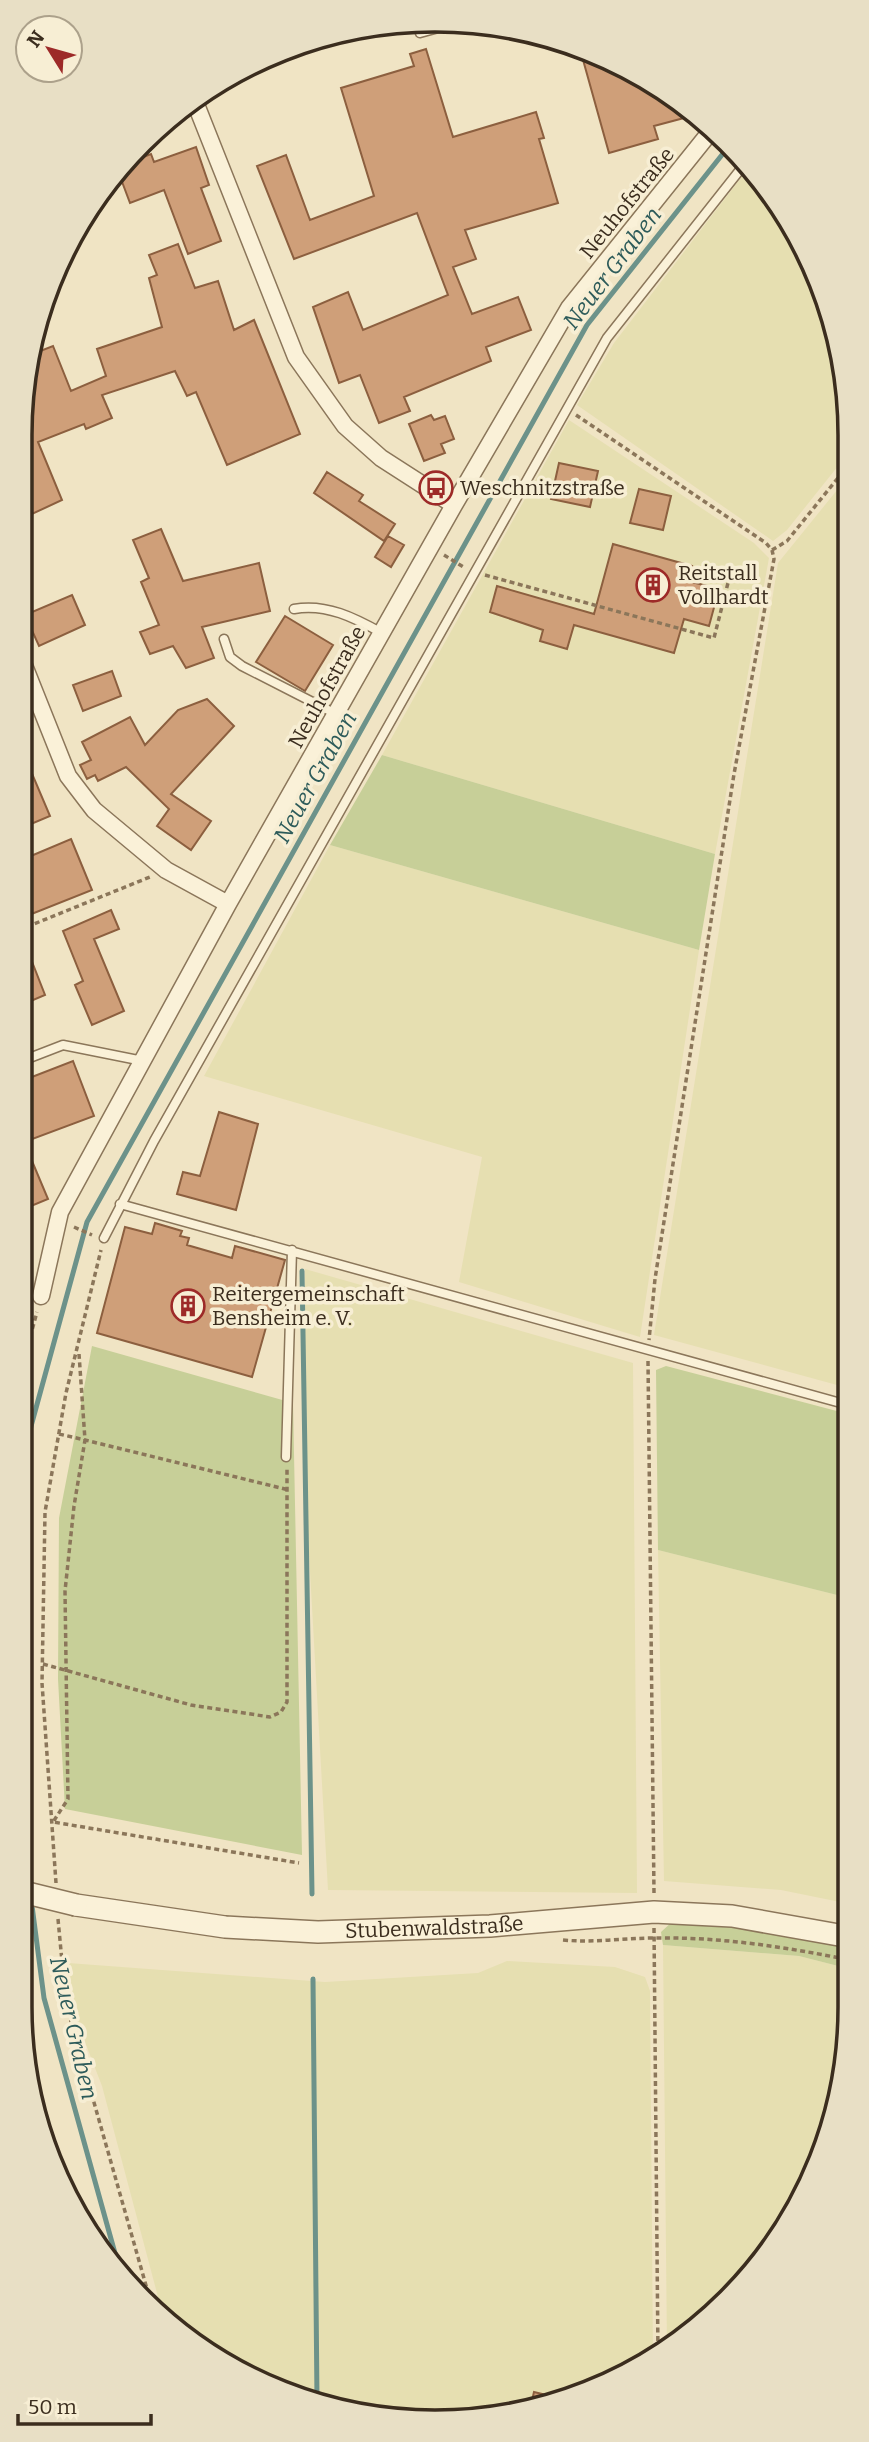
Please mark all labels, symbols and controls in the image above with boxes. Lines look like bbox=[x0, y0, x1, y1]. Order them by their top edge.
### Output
north arrow bbox=[14, 14, 84, 84]
text: N bbox=[22, 26, 50, 52]
street label: Neuhofstraße bbox=[574, 142, 680, 264]
water label: Neuer Graben bbox=[557, 201, 667, 335]
bus stop icon: Weschnitzstraße bbox=[417, 469, 455, 507]
place label: Weschnitzstraße bbox=[460, 475, 625, 501]
place label: Reitstall Vollhardt bbox=[678, 560, 769, 610]
building icon: Reitstall Vollhardt bbox=[634, 566, 672, 604]
street label: Neuhofstraße bbox=[283, 621, 371, 753]
water label: Neuer Graben bbox=[267, 706, 363, 848]
place label: Reitergemeinschaft Bensheim e. V. bbox=[212, 1281, 405, 1331]
building icon: Reitergemeinschaft Bensheim e. V. bbox=[169, 1287, 207, 1325]
street label: Stubenwaldstraße bbox=[344, 1910, 524, 1944]
water label: Neuer Graben bbox=[44, 1954, 104, 2102]
scale bar bbox=[18, 2382, 150, 2426]
text: 50 m bbox=[28, 2394, 77, 2420]

